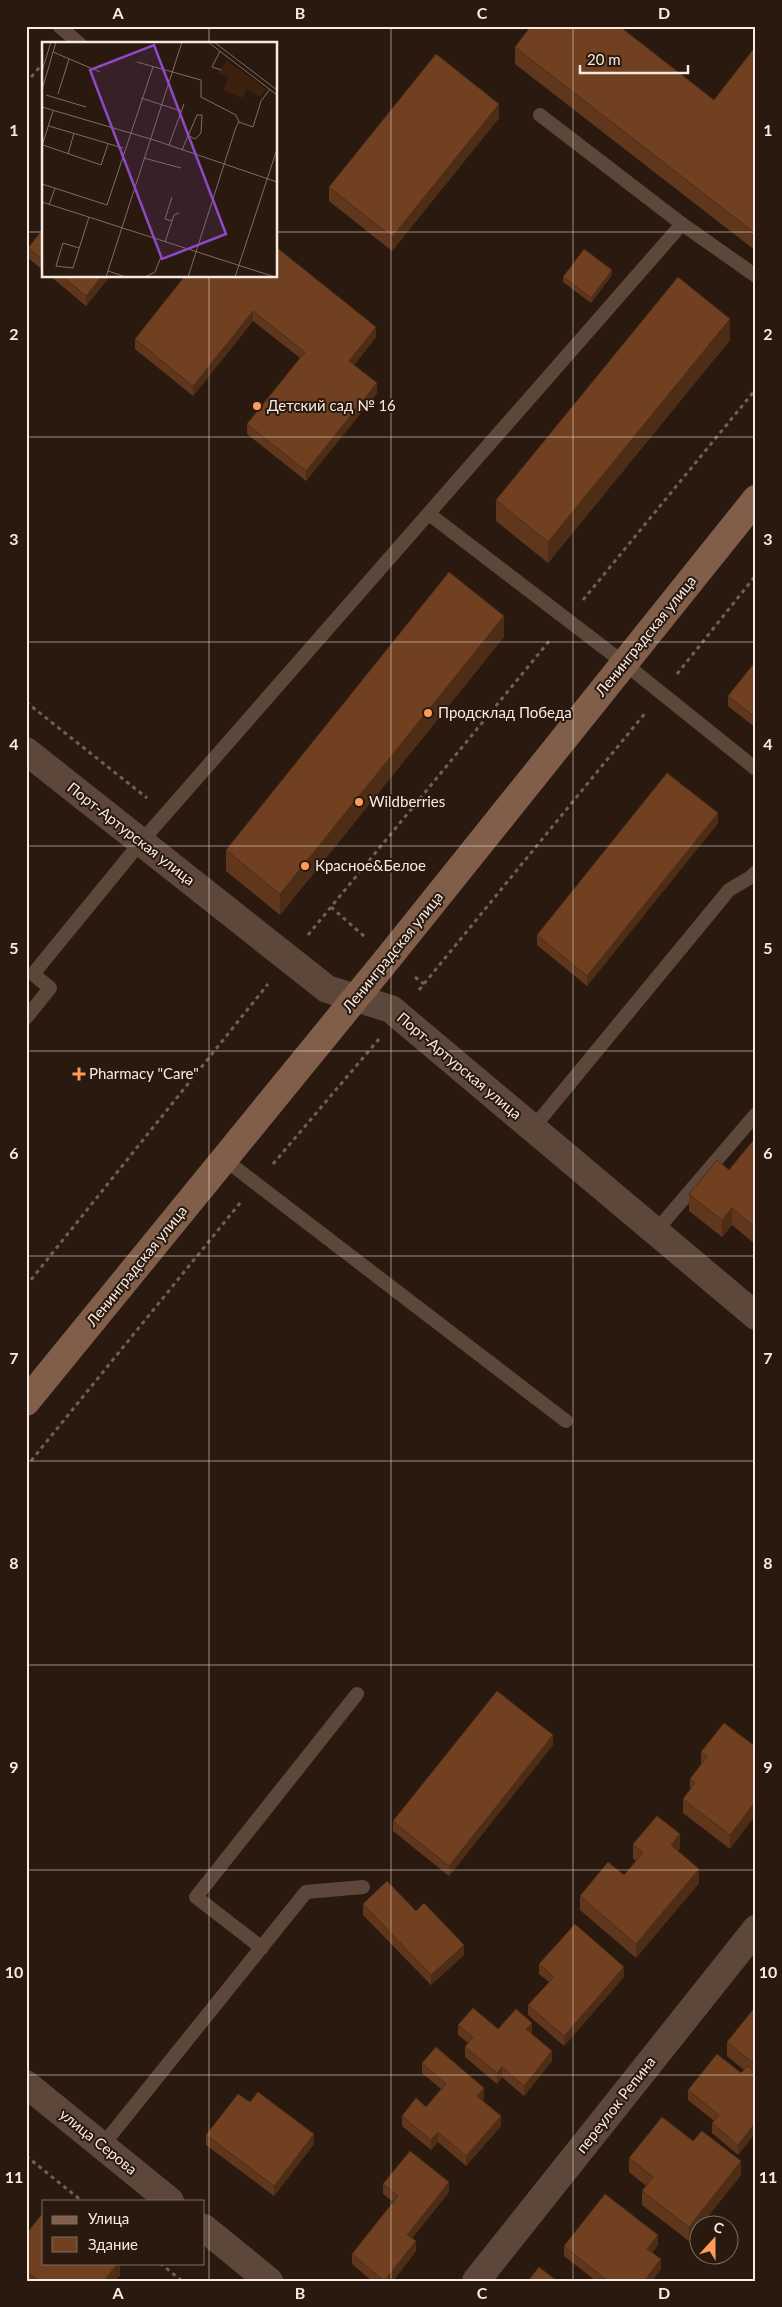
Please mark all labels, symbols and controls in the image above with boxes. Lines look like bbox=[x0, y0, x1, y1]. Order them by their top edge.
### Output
text: A bbox=[111, 3, 124, 22]
text: B bbox=[295, 3, 305, 22]
text: C bbox=[477, 3, 488, 22]
text: D bbox=[658, 3, 670, 22]
inset map bbox=[42, 42, 278, 278]
scale bar bbox=[580, 42, 687, 74]
text: 20 m bbox=[587, 50, 621, 68]
text: 1 bbox=[9, 120, 19, 139]
text: 1 bbox=[763, 120, 773, 139]
text: 2 bbox=[9, 324, 19, 343]
text: 2 bbox=[763, 324, 773, 343]
place label: Детский сад № 16 bbox=[267, 396, 396, 414]
marker: Детский сад № 16 bbox=[251, 400, 263, 412]
text: 3 bbox=[9, 529, 19, 548]
text: 3 bbox=[763, 529, 773, 548]
street label: Ленинградская улица bbox=[590, 571, 699, 700]
place label: Продсклад Победа bbox=[438, 703, 572, 721]
marker: Продсклад Победа bbox=[422, 707, 434, 719]
text: 4 bbox=[9, 734, 19, 753]
text: 4 bbox=[763, 734, 773, 753]
street label: Порт-Артурская улица bbox=[64, 778, 199, 889]
place label: Wildberries bbox=[369, 792, 445, 810]
marker: Wildberries bbox=[353, 796, 365, 808]
place label: Красное&Белое bbox=[315, 856, 426, 874]
marker: Красное&Белое bbox=[299, 860, 311, 872]
street label: Ленинградская улица bbox=[337, 887, 446, 1016]
text: 5 bbox=[9, 938, 19, 957]
text: 5 bbox=[763, 938, 773, 957]
street label: Порт-Артурская улица bbox=[394, 1008, 526, 1123]
place label: Pharmacy "Care" bbox=[89, 1064, 199, 1082]
marker: Pharmacy "Care" bbox=[73, 1068, 85, 1080]
text: 6 bbox=[9, 1143, 19, 1162]
text: 6 bbox=[763, 1143, 773, 1162]
street label: Ленинградская улица bbox=[81, 1201, 190, 1330]
text: 7 bbox=[9, 1348, 19, 1367]
text: 7 bbox=[763, 1348, 773, 1367]
text: 8 bbox=[9, 1553, 19, 1572]
text: 8 bbox=[763, 1553, 773, 1572]
text: 9 bbox=[9, 1757, 19, 1776]
text: 9 bbox=[763, 1757, 773, 1776]
text: 10 bbox=[5, 1962, 23, 1981]
text: 10 bbox=[759, 1962, 777, 1981]
street label: переулок Репина bbox=[572, 2052, 659, 2156]
street label: улица Серова bbox=[56, 2105, 141, 2178]
text: 11 bbox=[5, 2167, 23, 2186]
text: 11 bbox=[759, 2167, 777, 2186]
legend bbox=[42, 2200, 205, 2264]
text: Улица bbox=[88, 2209, 129, 2227]
north arrow bbox=[690, 2214, 740, 2264]
text: С bbox=[711, 2218, 727, 2237]
text: Здание bbox=[88, 2235, 138, 2253]
text: A bbox=[111, 2283, 124, 2302]
text: B bbox=[295, 2283, 305, 2302]
text: C bbox=[477, 2283, 488, 2302]
text: D bbox=[658, 2283, 670, 2302]

